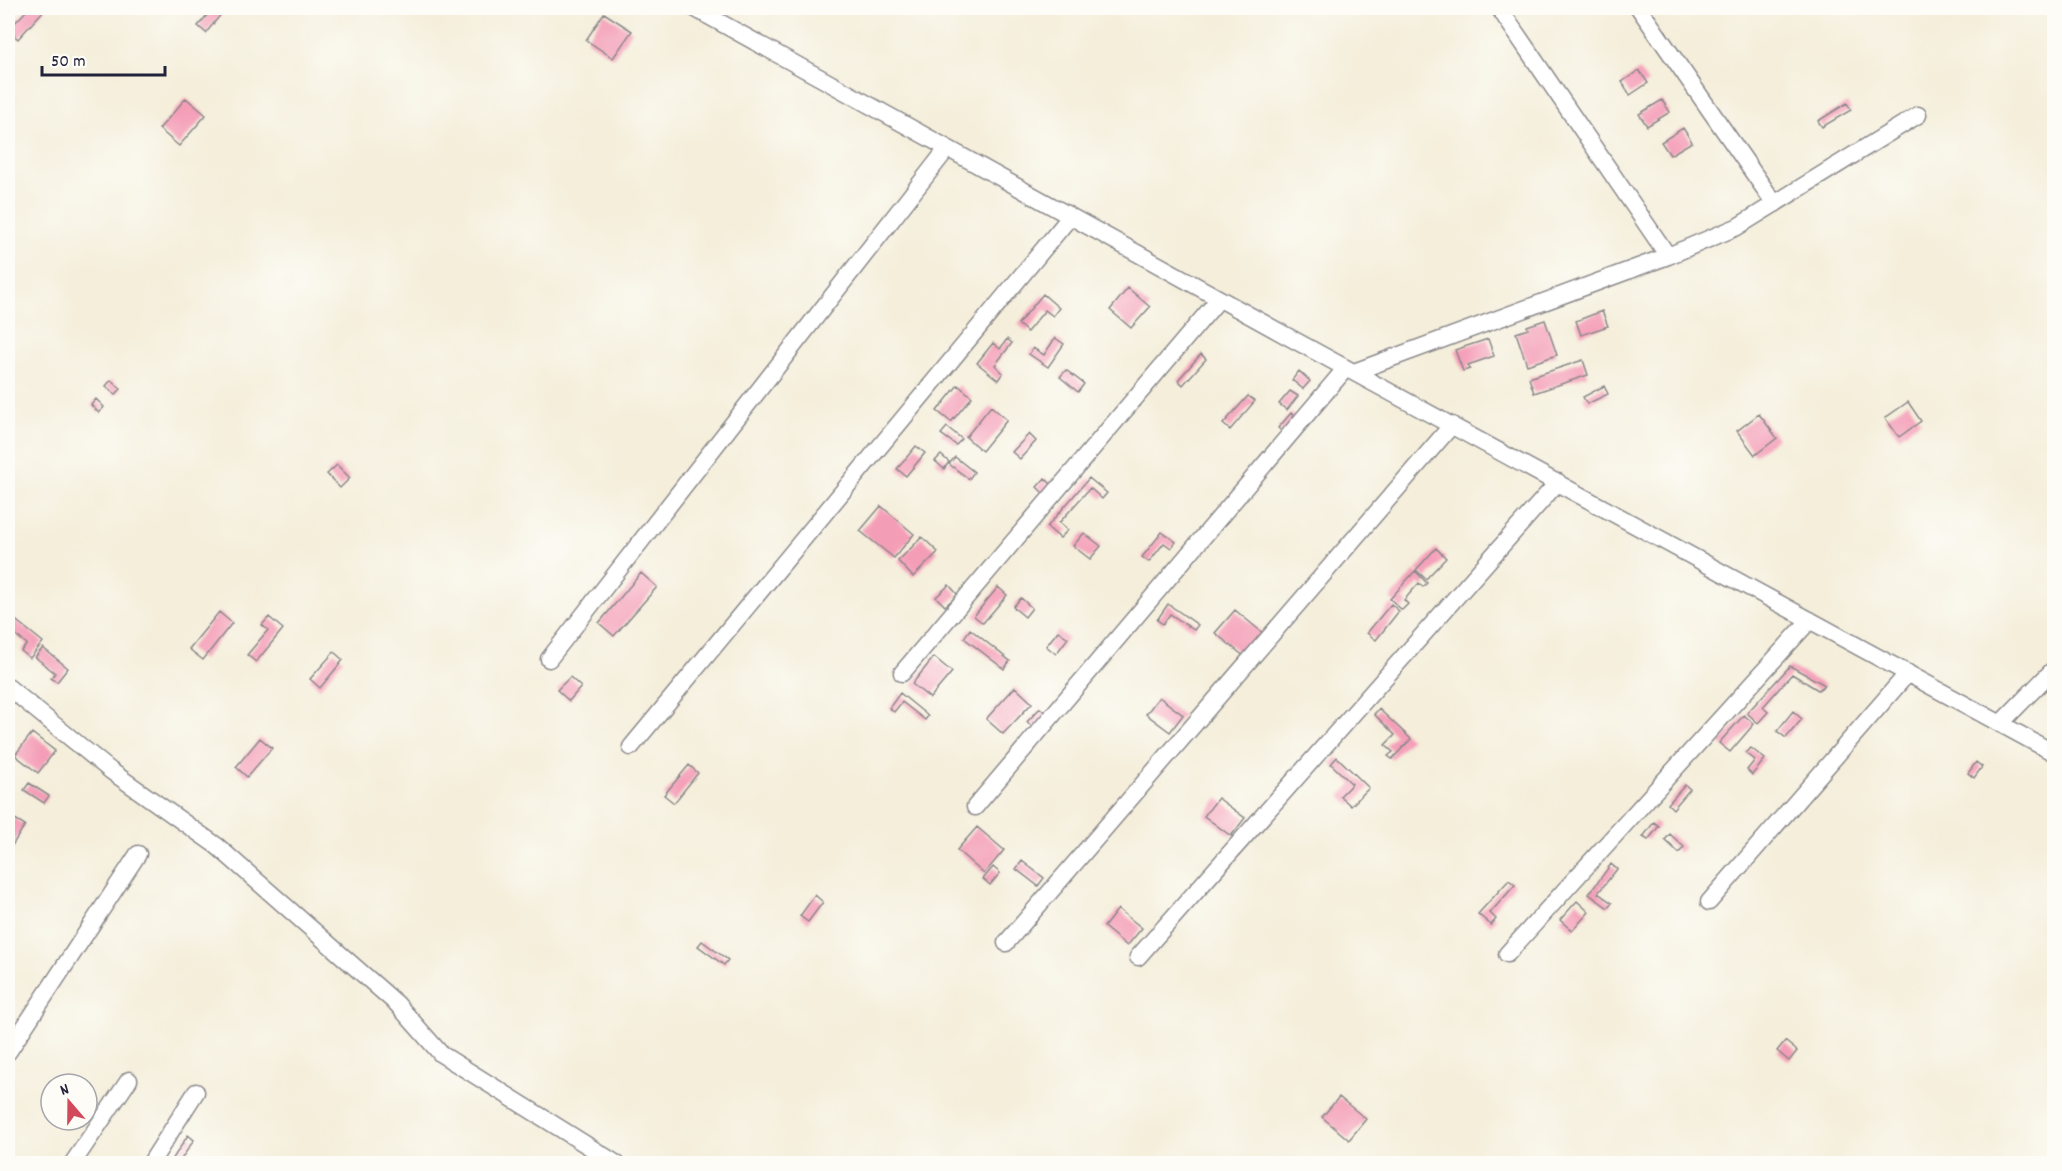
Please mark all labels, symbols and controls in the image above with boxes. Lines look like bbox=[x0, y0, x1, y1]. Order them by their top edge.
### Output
scale bar bbox=[42, 39, 165, 77]
text: 50 m bbox=[51, 50, 86, 75]
north arrow bbox=[39, 1072, 99, 1132]
text: N bbox=[57, 1078, 72, 1102]

